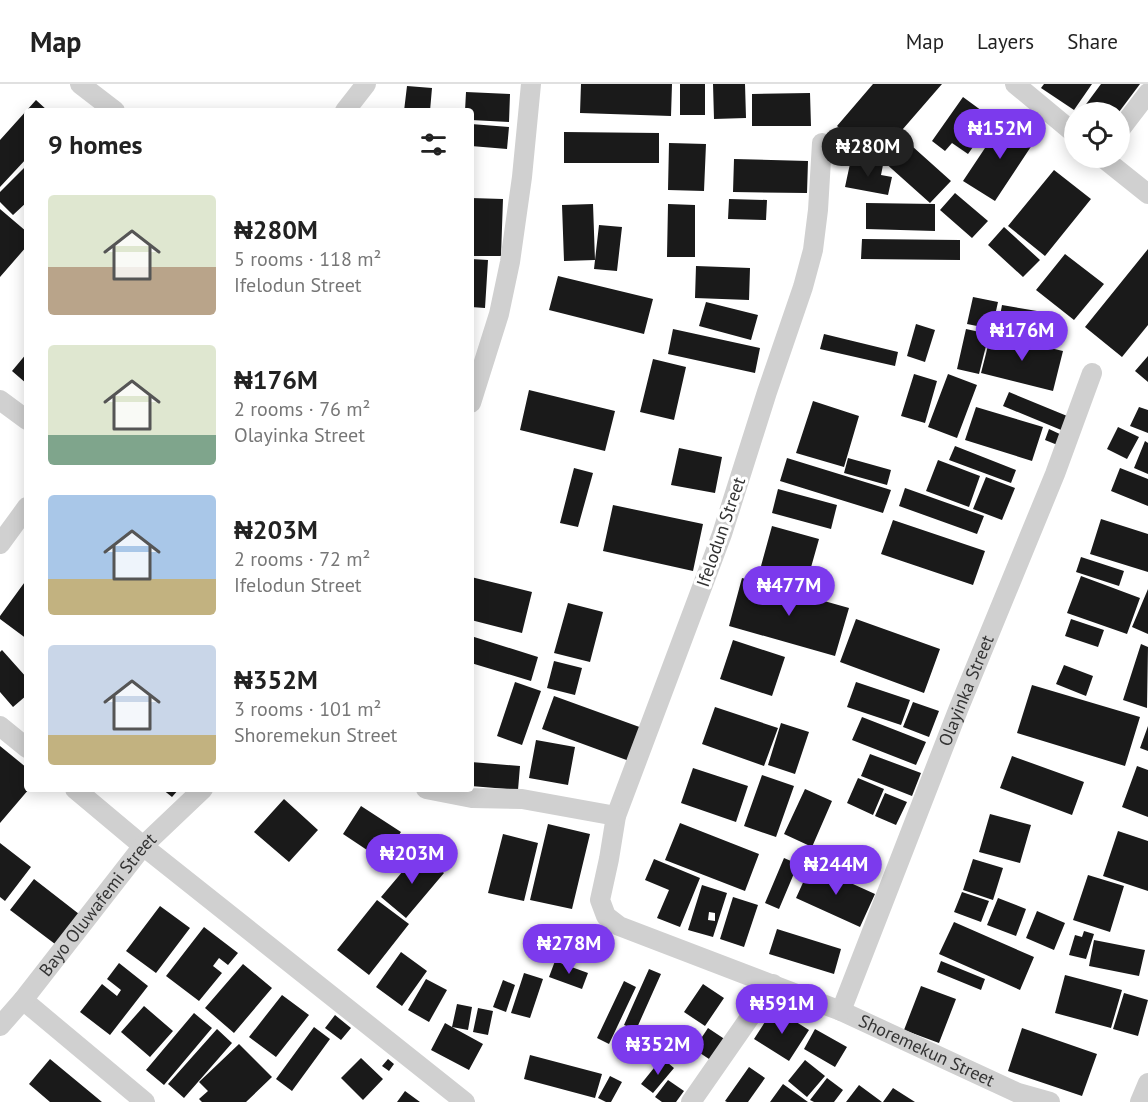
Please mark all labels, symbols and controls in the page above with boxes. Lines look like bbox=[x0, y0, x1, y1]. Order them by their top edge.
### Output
text: Map bbox=[30, 23, 81, 60]
text: Map bbox=[906, 28, 944, 55]
text: Layers bbox=[977, 28, 1034, 55]
text: Share bbox=[1067, 28, 1118, 55]
map controls bbox=[1064, 102, 1130, 168]
button: locate bbox=[1064, 102, 1130, 168]
pin: ₦152M bbox=[958, 109, 1042, 160]
text: ₦152M bbox=[968, 115, 1032, 141]
pin: ₦280M bbox=[826, 127, 910, 178]
text: 9 homes bbox=[48, 128, 143, 161]
icon: filters bbox=[417, 128, 450, 161]
text: ₦280M bbox=[836, 133, 900, 159]
text: ₦280M bbox=[234, 213, 318, 246]
icon: home bbox=[96, 219, 168, 291]
text: 5 rooms · 118 m² bbox=[234, 246, 381, 272]
text: Ifelodun Street bbox=[234, 272, 362, 298]
pin: ₦176M bbox=[980, 311, 1064, 362]
text: ₦176M bbox=[990, 317, 1054, 343]
text: ₦176M bbox=[234, 363, 318, 396]
icon: home bbox=[96, 369, 168, 441]
text: 2 rooms · 76 m² bbox=[234, 396, 370, 422]
text: Olayinka Street bbox=[234, 422, 365, 448]
street label: Ifelodun Street bbox=[691, 474, 750, 590]
text: ₦203M bbox=[234, 513, 318, 546]
icon: home bbox=[96, 519, 168, 591]
text: 2 rooms · 72 m² bbox=[234, 546, 370, 572]
pin: ₦477M bbox=[747, 566, 831, 617]
text: Ifelodun Street bbox=[234, 572, 362, 598]
text: ₦477M bbox=[757, 572, 821, 598]
street label: Olayinka Street bbox=[933, 631, 999, 749]
text: ₦352M bbox=[234, 663, 318, 696]
icon: home bbox=[96, 669, 168, 741]
text: 3 rooms · 101 m² bbox=[234, 696, 381, 722]
text: Shoremekun Street bbox=[234, 722, 397, 748]
street label: Bayo Oluwafemi Street bbox=[34, 827, 161, 981]
pin: ₦203M bbox=[370, 834, 454, 885]
text: ₦203M bbox=[380, 840, 444, 866]
pin: ₦244M bbox=[794, 845, 878, 896]
text: ₦244M bbox=[804, 851, 868, 877]
pin: ₦278M bbox=[527, 924, 611, 975]
text: ₦278M bbox=[537, 930, 601, 956]
pin: ₦591M bbox=[740, 984, 824, 1035]
text: ₦591M bbox=[750, 990, 814, 1016]
street label: Shoremekun Street bbox=[855, 1009, 998, 1092]
pin: ₦352M bbox=[616, 1025, 700, 1076]
text: ₦352M bbox=[626, 1031, 690, 1057]

